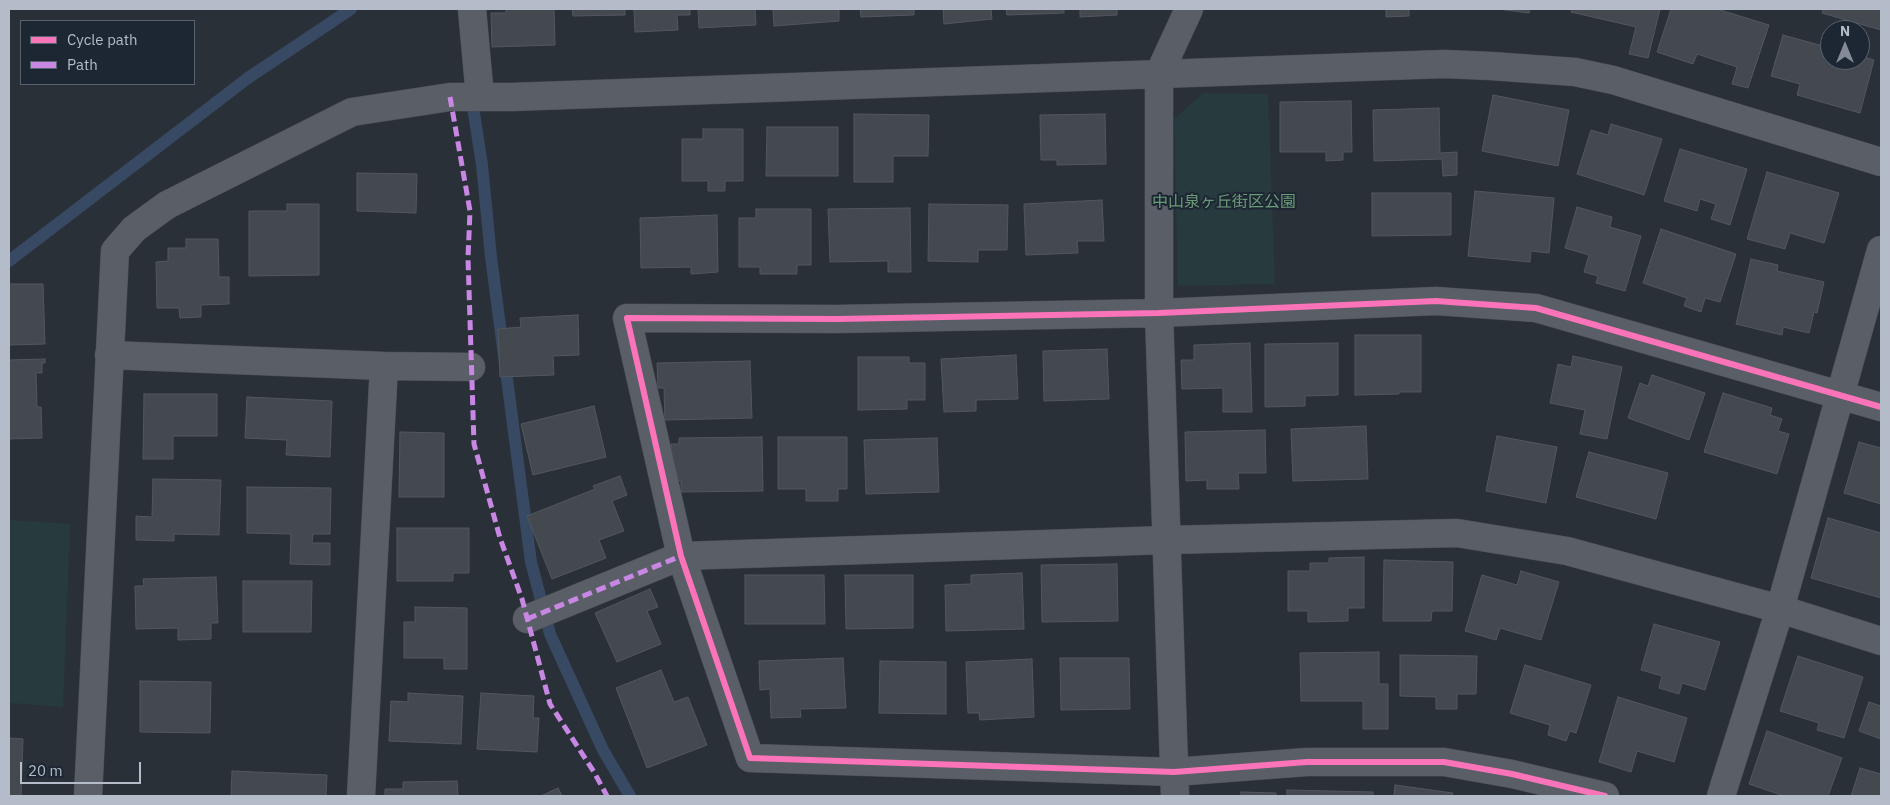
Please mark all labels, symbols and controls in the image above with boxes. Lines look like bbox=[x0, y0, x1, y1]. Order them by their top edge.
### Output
legend bbox=[20, 20, 195, 85]
north arrow bbox=[1820, 20, 1870, 70]
text: N bbox=[1840, 22, 1850, 40]
text: Cycle path bbox=[67, 30, 138, 49]
text: Path bbox=[67, 55, 98, 74]
park label: 中山泉ヶ丘街区公園 bbox=[1152, 192, 1296, 212]
scale bar bbox=[22, 752, 144, 784]
text: 20 m bbox=[28, 761, 63, 780]

